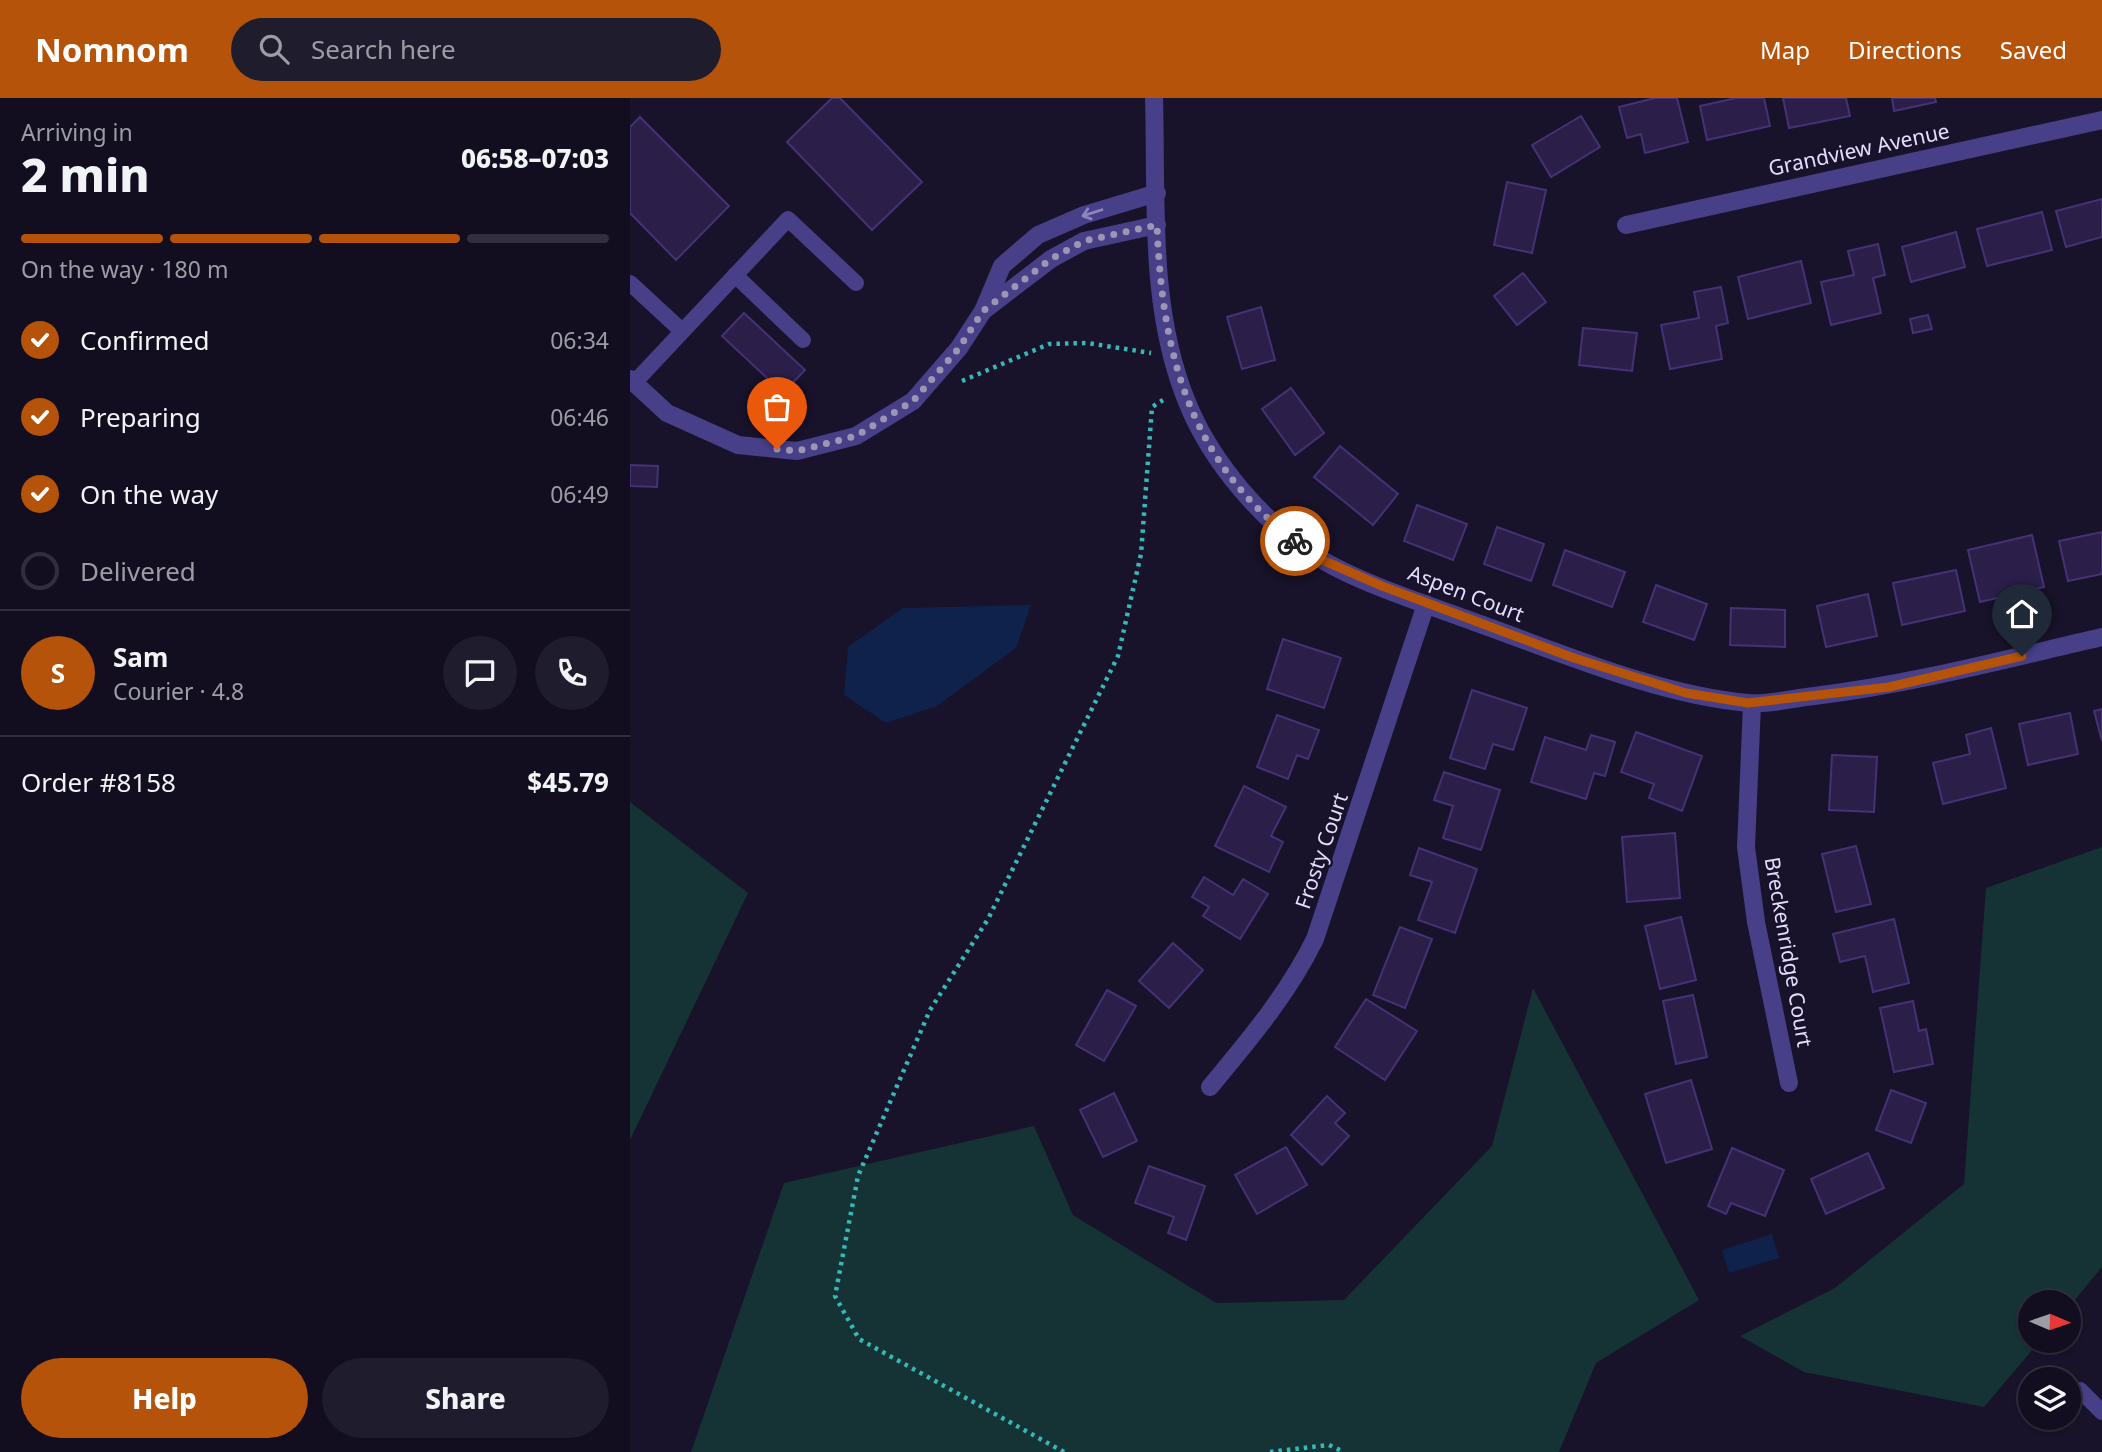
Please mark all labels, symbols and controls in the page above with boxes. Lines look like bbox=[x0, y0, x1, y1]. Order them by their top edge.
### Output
search box bbox=[231, 18, 721, 81]
text: Nomnom bbox=[35, 27, 189, 72]
icon: search bbox=[255, 30, 293, 68]
text: Search here bbox=[311, 31, 456, 67]
text: Map bbox=[1760, 33, 1810, 66]
text: Directions bbox=[1848, 33, 1962, 66]
text: Saved bbox=[2000, 33, 2067, 66]
text: Arriving in bbox=[21, 116, 133, 148]
street label: Grandview Avenue bbox=[1766, 116, 1952, 182]
text: 06:58–07:03 bbox=[461, 140, 609, 176]
text: 2 min bbox=[21, 143, 150, 205]
one-way arrow bbox=[1081, 208, 1103, 220]
text: On the way · 180 m bbox=[21, 253, 228, 285]
icon: check bbox=[21, 321, 59, 359]
text: Confirmed bbox=[80, 322, 210, 358]
text: 06:34 bbox=[550, 324, 609, 356]
pin bbox=[747, 377, 807, 449]
icon: bag bbox=[758, 388, 796, 426]
icon: check bbox=[21, 398, 59, 436]
text: Preparing bbox=[80, 399, 201, 435]
text: 06:46 bbox=[550, 401, 609, 433]
icon: check bbox=[21, 475, 59, 513]
text: On the way bbox=[80, 476, 218, 512]
text: 06:49 bbox=[550, 478, 609, 510]
courier bbox=[1260, 506, 1330, 576]
icon: bike bbox=[1276, 522, 1314, 560]
text: Delivered bbox=[80, 553, 196, 589]
street label: Aspen Court bbox=[1404, 558, 1529, 628]
pin bbox=[1992, 584, 2052, 656]
icon: home bbox=[2003, 595, 2041, 633]
button: chat bbox=[443, 636, 517, 710]
button: phone bbox=[535, 636, 609, 710]
text: Sam bbox=[113, 639, 168, 675]
text: S bbox=[51, 655, 65, 691]
text: Courier · 4.8 bbox=[113, 675, 244, 707]
text: Order #8158 bbox=[21, 764, 176, 800]
text: $45.79 bbox=[527, 764, 609, 800]
street label: Frosty Court bbox=[1288, 789, 1354, 912]
street label: Breckenridge Court bbox=[1759, 855, 1820, 1049]
north arrow bbox=[2018, 1290, 2081, 1353]
map controls bbox=[2018, 1290, 2081, 1430]
button: Help bbox=[21, 1358, 308, 1438]
button: Share bbox=[322, 1358, 609, 1438]
button: layers bbox=[2018, 1367, 2081, 1430]

